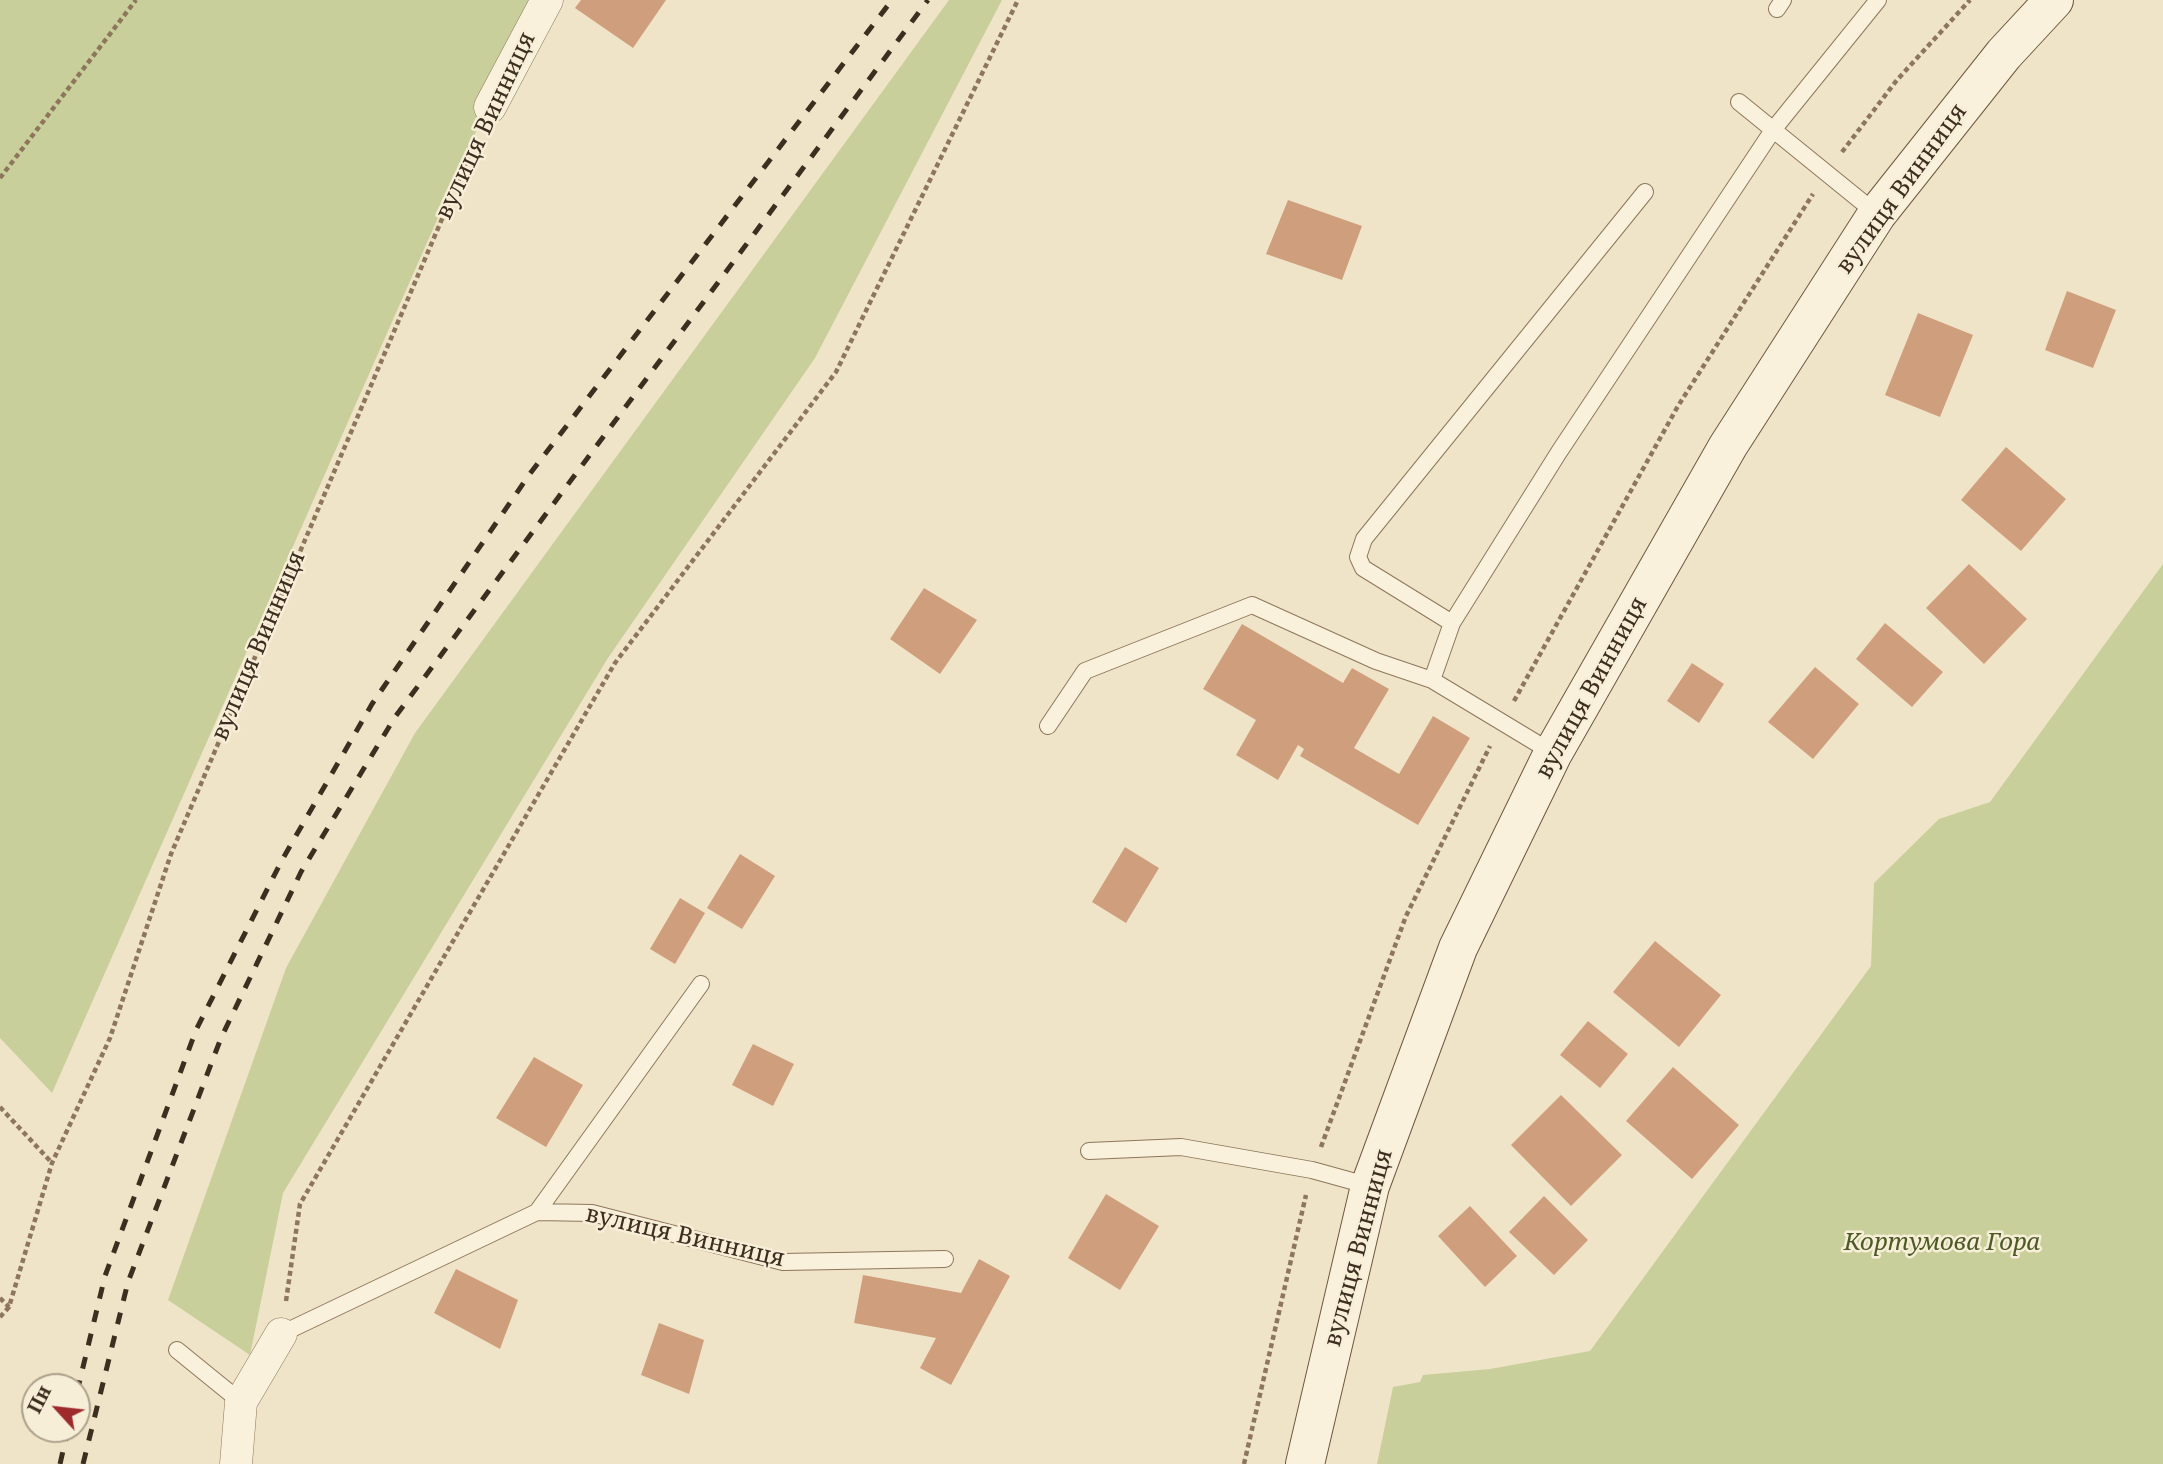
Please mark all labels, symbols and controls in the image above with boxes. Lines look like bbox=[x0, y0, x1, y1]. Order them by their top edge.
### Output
street label: вулиця Винниця bbox=[430, 28, 542, 224]
street label: вулиця Винниця bbox=[1831, 98, 1973, 280]
street label: вулиця Винниця bbox=[206, 547, 312, 745]
street label: вулиця Винниця bbox=[1530, 592, 1654, 784]
street label: вулиця Винниця bbox=[1319, 1146, 1399, 1350]
street label: вулиця Винниця bbox=[583, 1200, 787, 1274]
park label: Кортумова Гора bbox=[1844, 1229, 2040, 1257]
north arrow bbox=[21, 1373, 91, 1443]
text: Пн bbox=[21, 1381, 57, 1418]

